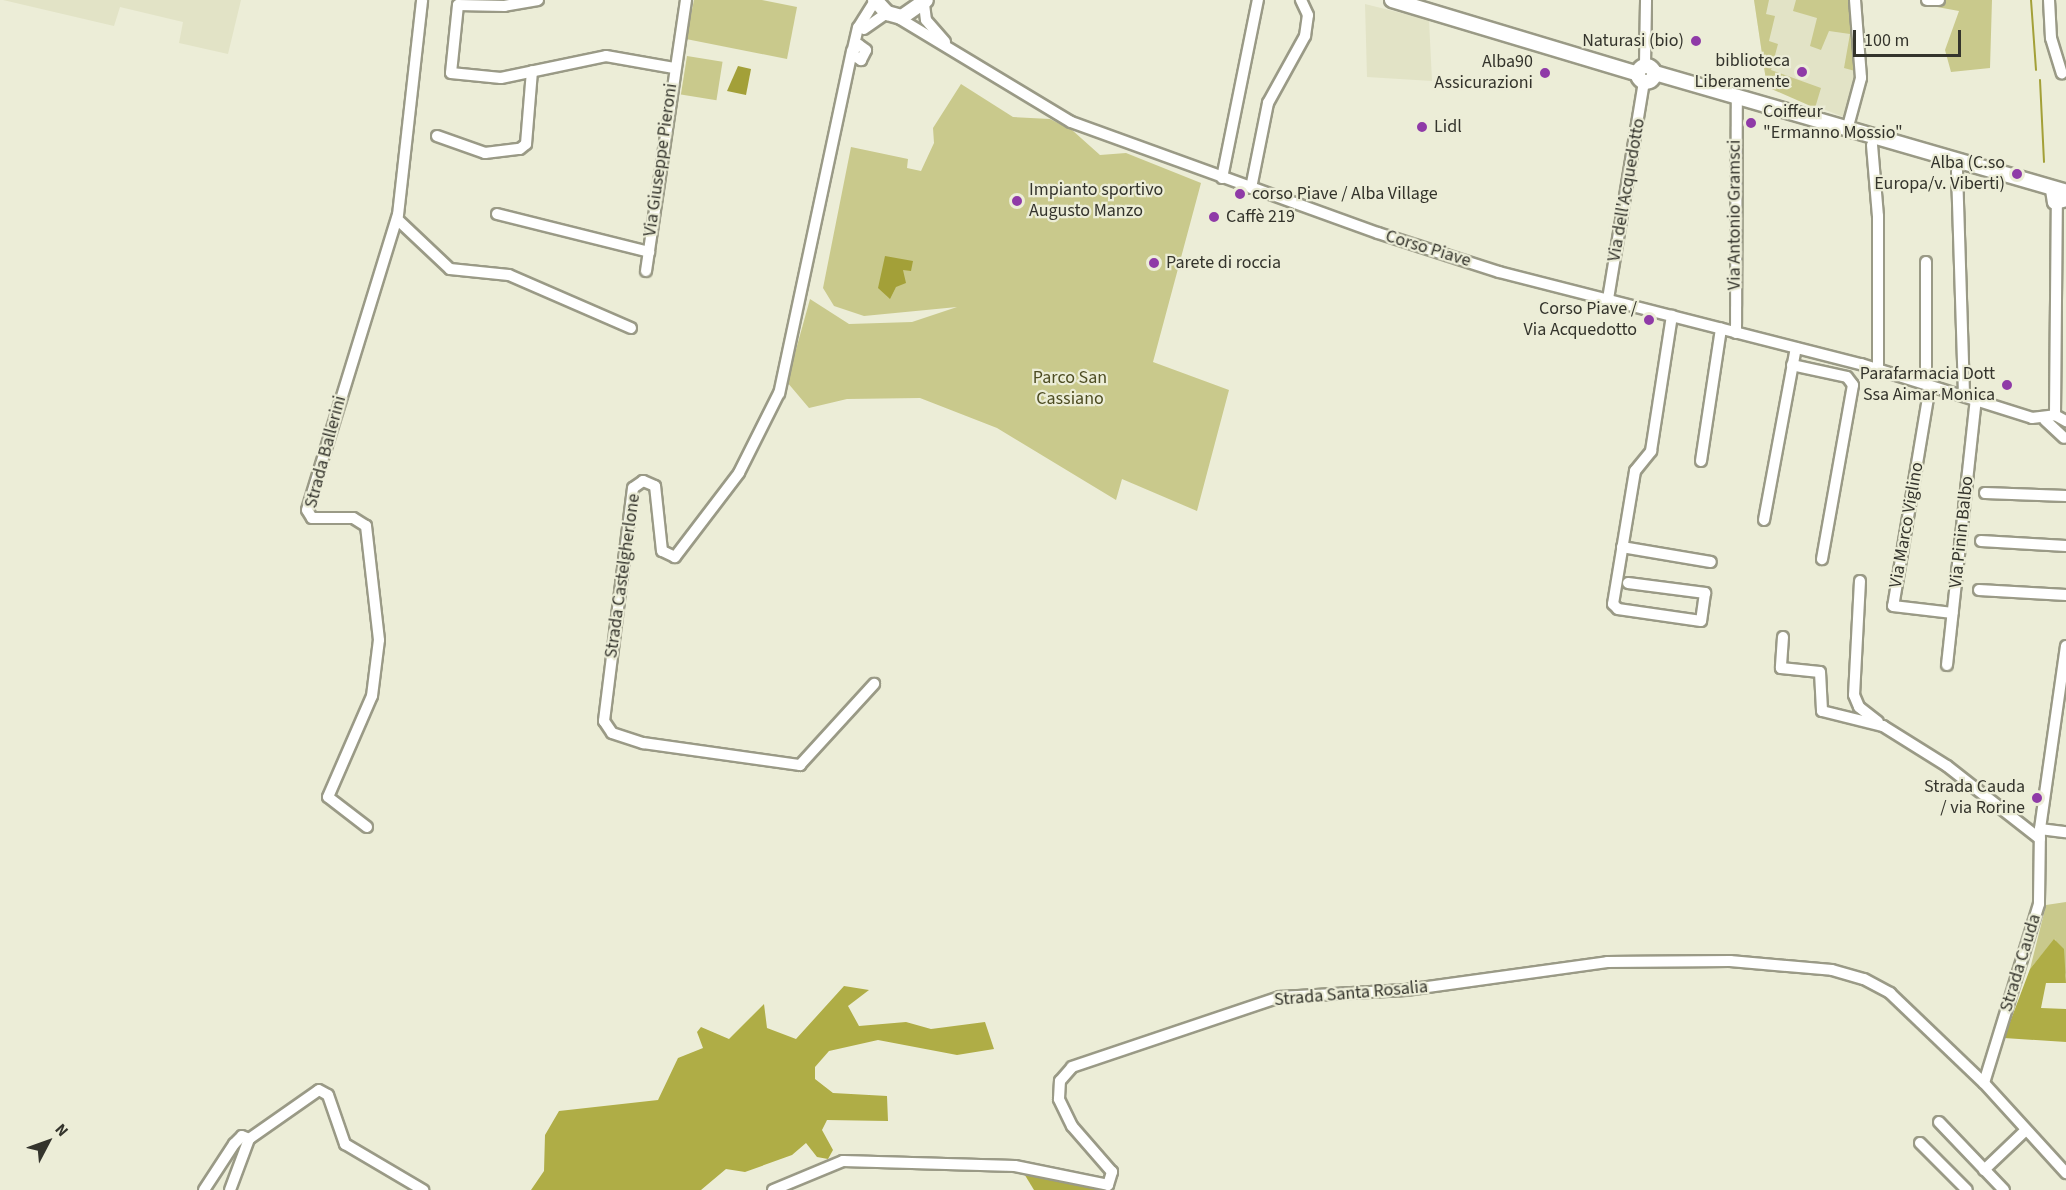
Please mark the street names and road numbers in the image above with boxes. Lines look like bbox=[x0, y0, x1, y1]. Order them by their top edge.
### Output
street label: Via Giuseppe Pieroni bbox=[640, 82, 682, 238]
street label: Via dell'Acquedotto bbox=[1604, 117, 1650, 263]
street label: Via Antonio Gramsci bbox=[1724, 140, 1746, 290]
street label: Corso Piave bbox=[1383, 226, 1473, 272]
street label: Strada Ballerini bbox=[301, 393, 351, 511]
street label: Via Marco Viglino bbox=[1885, 461, 1929, 589]
street label: Via Pinin Balbo bbox=[1945, 475, 1979, 589]
street label: Strada Castelgherlone bbox=[601, 492, 645, 660]
street label: Strada Cauda bbox=[1996, 912, 2046, 1014]
street label: Strada Santa Rosalia bbox=[1273, 977, 1429, 1011]

